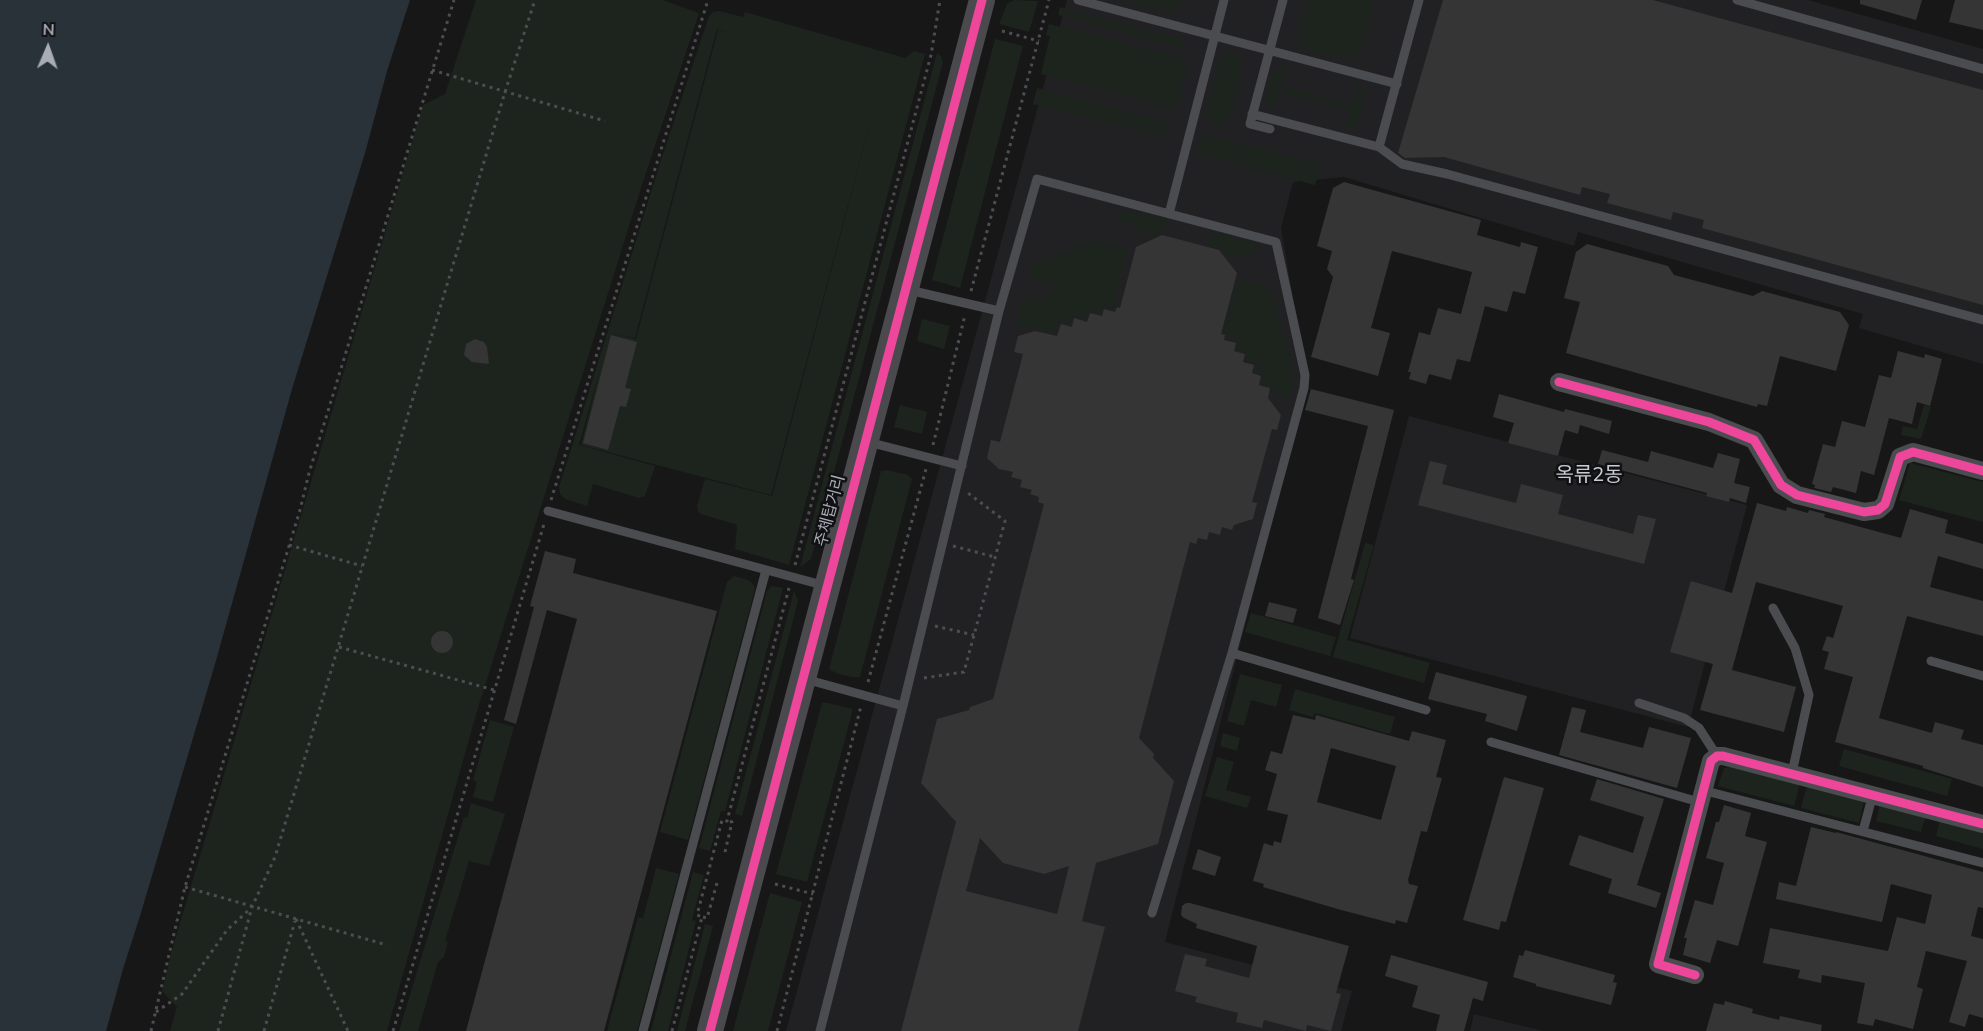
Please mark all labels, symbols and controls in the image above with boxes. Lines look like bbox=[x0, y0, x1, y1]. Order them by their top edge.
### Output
north arrow bbox=[18, 18, 78, 78]
text: N bbox=[42, 19, 55, 41]
district label: 옥류2동 bbox=[1555, 464, 1623, 488]
street label: 주체탑거리 bbox=[812, 473, 850, 549]

